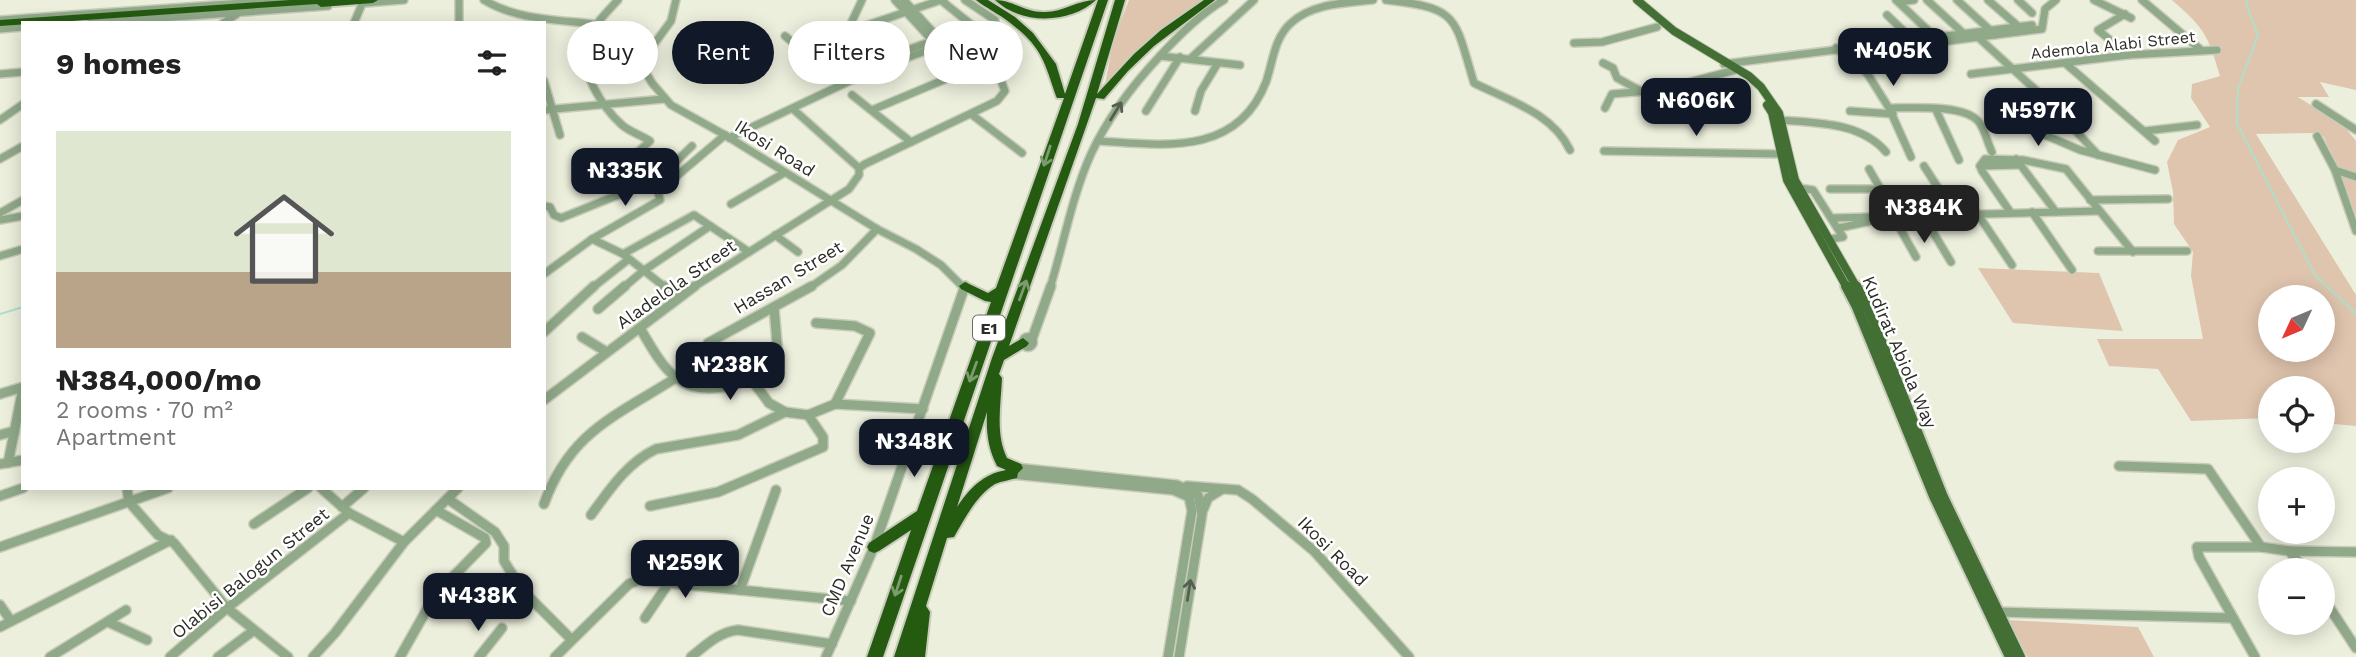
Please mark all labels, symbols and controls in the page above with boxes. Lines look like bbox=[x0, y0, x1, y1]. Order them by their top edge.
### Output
chip: Buy bbox=[567, 21, 658, 84]
chip: Rent bbox=[672, 21, 774, 84]
chip: Filters bbox=[788, 21, 910, 84]
chip: New bbox=[924, 21, 1023, 84]
street label: Ademola Alabi Street bbox=[2030, 27, 2196, 63]
pin: ₦405K bbox=[1844, 28, 1942, 88]
text: ₦405K bbox=[1854, 37, 1932, 64]
icon: filters bbox=[473, 44, 511, 82]
text: 9 homes bbox=[56, 46, 181, 81]
pin: ₦606K bbox=[1647, 78, 1745, 138]
text: ₦606K bbox=[1657, 87, 1735, 114]
pin: ₦597K bbox=[1989, 88, 2087, 148]
text: ₦597K bbox=[2000, 97, 2076, 124]
one-way arrow bbox=[1109, 101, 1123, 121]
street label: Ikosi Road bbox=[731, 115, 819, 181]
one-way arrow bbox=[1040, 145, 1052, 167]
pin: ₦335K bbox=[576, 148, 674, 208]
text: ₦335K bbox=[587, 157, 663, 184]
icon: home bbox=[221, 176, 347, 302]
pin: ₦384K bbox=[1875, 186, 1973, 245]
text: ₦384K bbox=[1885, 194, 1963, 221]
street label: Aladelola Street bbox=[612, 235, 740, 333]
street label: Hassan Street bbox=[729, 236, 847, 318]
street label: Kudirat Abiola Way bbox=[1858, 273, 1942, 432]
one-way arrow bbox=[1018, 279, 1030, 301]
north arrow bbox=[2258, 285, 2334, 362]
map controls bbox=[2258, 285, 2335, 635]
road number: E1 bbox=[973, 316, 1005, 340]
pin: ₦238K bbox=[681, 342, 779, 402]
text: ₦238K bbox=[692, 351, 768, 378]
one-way arrow bbox=[966, 360, 979, 382]
text: ₦384,000/mo bbox=[56, 362, 261, 397]
button: locate bbox=[2258, 376, 2335, 453]
text: 2 rooms · 70 m² bbox=[56, 397, 233, 424]
pin: ₦348K bbox=[865, 420, 963, 479]
text: Apartment bbox=[56, 424, 176, 451]
text: ₦348K bbox=[875, 428, 953, 455]
button: + bbox=[2258, 467, 2335, 544]
street label: Olabisi Balogun Street bbox=[167, 503, 333, 643]
street label: CMD Avenue bbox=[816, 510, 878, 620]
street label: Ikosi Road bbox=[1294, 512, 1372, 590]
pin: ₦259K bbox=[636, 540, 734, 600]
text: ₦259K bbox=[647, 549, 723, 576]
button: − bbox=[2258, 558, 2335, 635]
pin: ₦438K bbox=[429, 574, 527, 633]
one-way arrow bbox=[891, 575, 903, 597]
one-way arrow bbox=[1183, 579, 1196, 601]
text: ₦438K bbox=[439, 582, 517, 609]

